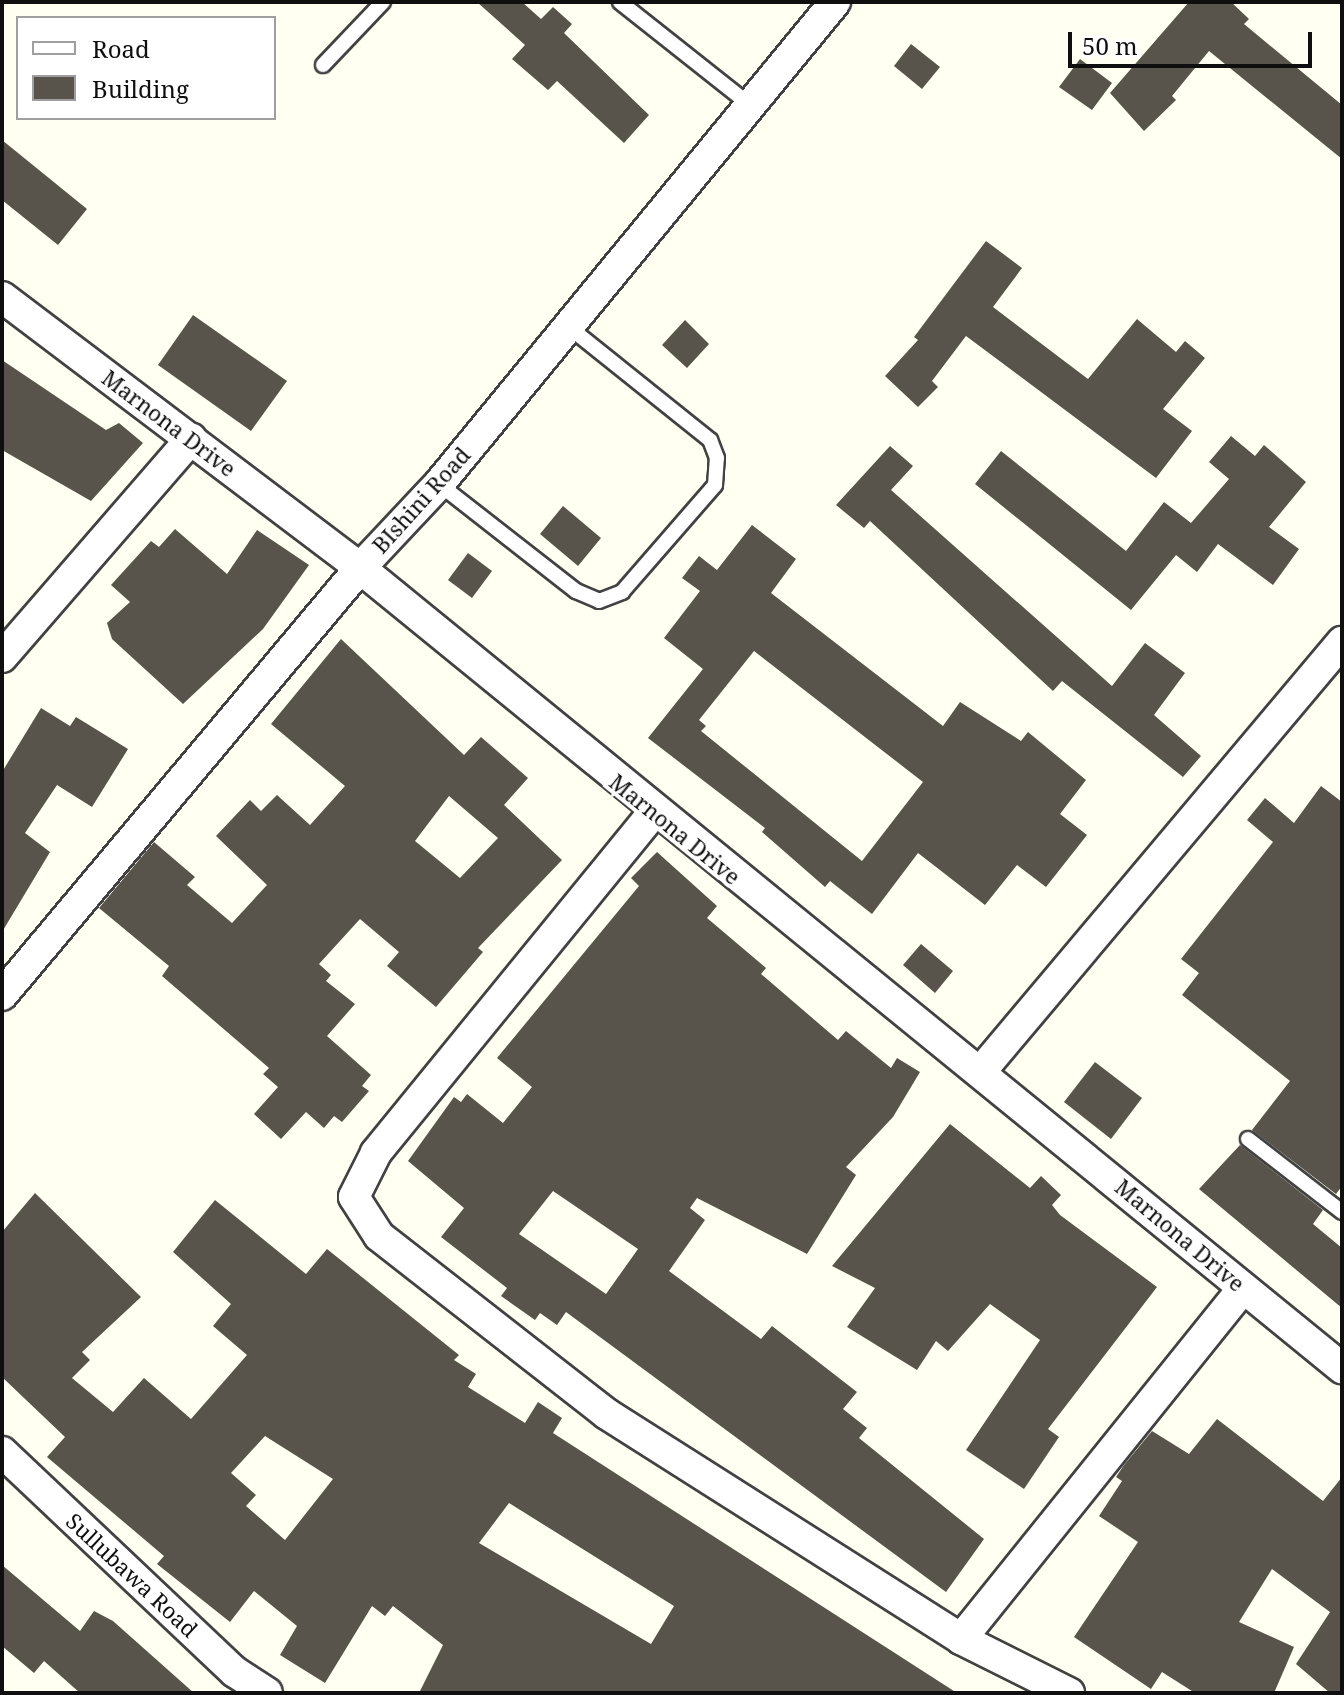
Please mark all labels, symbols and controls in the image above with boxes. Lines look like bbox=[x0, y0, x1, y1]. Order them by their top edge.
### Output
legend bbox=[16, 16, 276, 120]
scale bar bbox=[1072, 16, 1316, 66]
text: 50 m bbox=[1082, 29, 1138, 62]
text: Road bbox=[92, 32, 150, 65]
text: Building bbox=[92, 72, 189, 105]
street label: Marnona Drive bbox=[97, 364, 241, 482]
street label: BIshini Road bbox=[367, 442, 475, 558]
street label: Marnona Drive bbox=[604, 768, 746, 890]
street label: Marnona Drive bbox=[1110, 1173, 1250, 1297]
street label: Sullubawa Road bbox=[61, 1508, 203, 1642]

